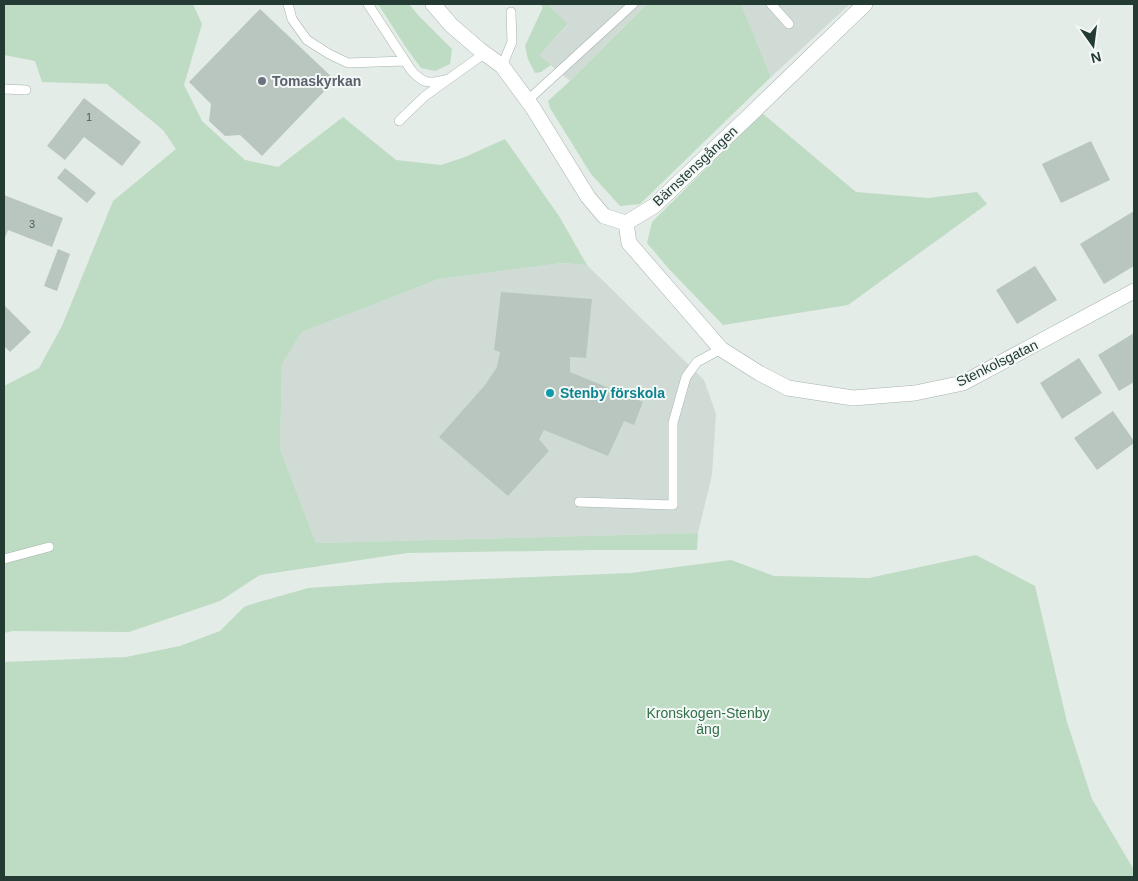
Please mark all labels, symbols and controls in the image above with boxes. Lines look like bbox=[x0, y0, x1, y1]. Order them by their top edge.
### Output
north arrow bbox=[1068, 20, 1118, 70]
text: N bbox=[1089, 49, 1103, 67]
place label: Tomaskyrkan bbox=[272, 73, 361, 89]
marker: Tomaskyrkan bbox=[256, 75, 268, 87]
house number: 1 bbox=[86, 111, 92, 123]
street label: Bärnstensgången bbox=[649, 123, 741, 209]
house number: 3 bbox=[29, 218, 35, 230]
street label: Stenkolsgatan bbox=[954, 336, 1040, 390]
place label: Stenby förskola bbox=[560, 385, 665, 401]
marker: Stenby förskola bbox=[544, 387, 556, 399]
park label: Kronskogen-Stenby äng bbox=[647, 705, 769, 737]

